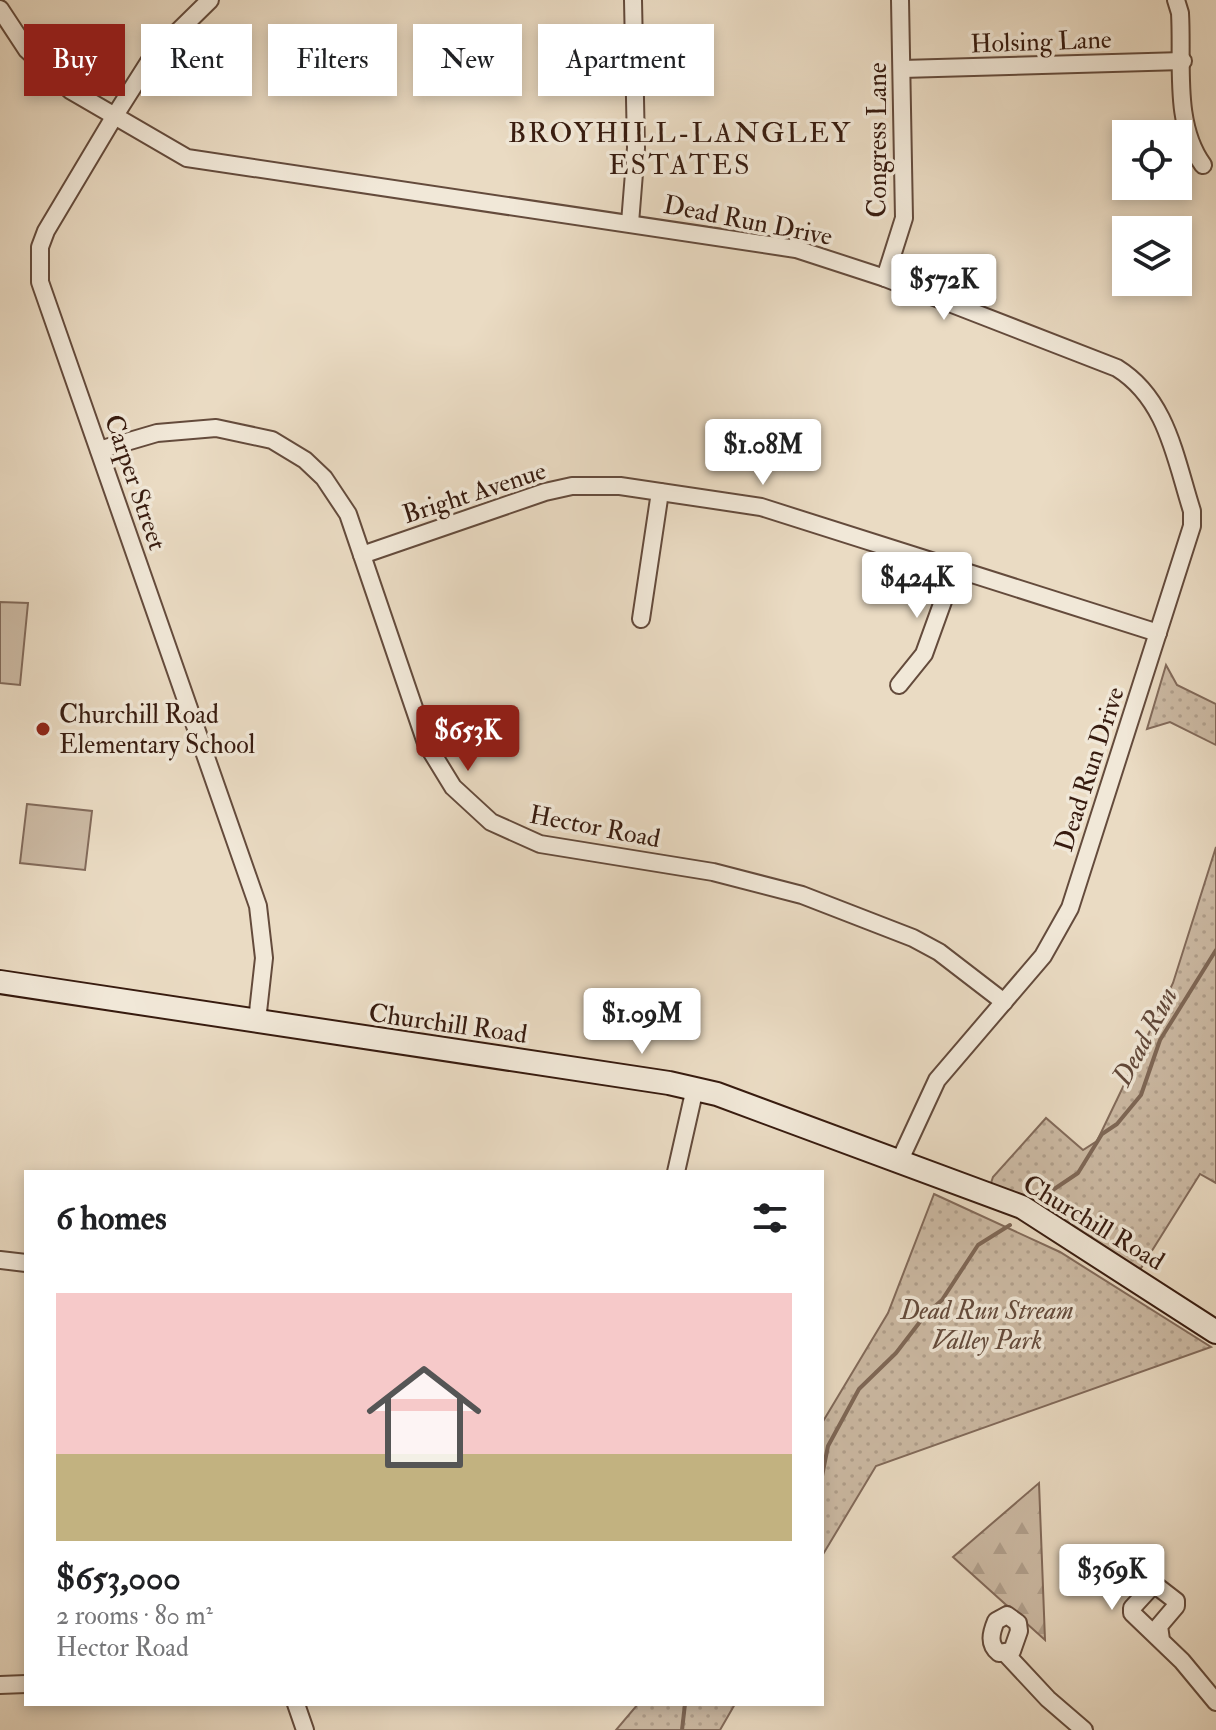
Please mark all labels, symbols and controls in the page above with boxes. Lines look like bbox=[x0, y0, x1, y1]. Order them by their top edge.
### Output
chip: Buy bbox=[24, 24, 125, 96]
chip: Rent bbox=[141, 24, 252, 96]
chip: Filters bbox=[268, 24, 397, 96]
chip: New bbox=[413, 24, 522, 96]
chip: Apartment bbox=[538, 24, 714, 96]
street label: Holsing Lane bbox=[970, 24, 1112, 60]
street label: Congress Lane bbox=[862, 62, 894, 218]
district label: BROYHILL-LANGLEY ESTATES bbox=[508, 116, 852, 183]
map controls bbox=[1112, 120, 1192, 296]
button: locate bbox=[1112, 120, 1192, 200]
street label: Dead Run Drive bbox=[661, 189, 835, 253]
button: layers bbox=[1112, 216, 1192, 296]
pin: $572K bbox=[888, 254, 1000, 322]
text: $572K bbox=[909, 264, 979, 296]
street label: Carper Street bbox=[96, 410, 173, 555]
pin: $1.08M bbox=[698, 419, 828, 487]
text: $1.08M bbox=[723, 429, 803, 461]
street label: Bright Avenue bbox=[399, 455, 550, 531]
pin: $424K bbox=[861, 552, 973, 620]
text: $424K bbox=[880, 562, 954, 594]
street label: Dead Run Drive bbox=[1048, 683, 1132, 856]
place label: Churchill Road Elementary School bbox=[59, 699, 256, 761]
pin: $653K bbox=[412, 705, 524, 773]
text: $653K bbox=[434, 715, 502, 747]
marker: Churchill Road Elementary School bbox=[34, 720, 52, 738]
street label: Hector Road bbox=[527, 799, 663, 855]
water label: Dead Run bbox=[1104, 981, 1186, 1093]
pin: $1.09M bbox=[577, 988, 707, 1056]
street label: Churchill Road bbox=[367, 997, 529, 1051]
text: $1.09M bbox=[602, 998, 682, 1030]
street label: Churchill Road bbox=[1017, 1168, 1170, 1278]
icon: filters bbox=[748, 1196, 792, 1240]
text: 6 homes bbox=[56, 1197, 167, 1240]
park label: Dead Run Stream Valley Park bbox=[899, 1295, 1074, 1357]
icon: home bbox=[352, 1345, 496, 1489]
pin: $369K bbox=[1056, 1544, 1168, 1612]
text: $369K bbox=[1077, 1554, 1147, 1586]
text: $653,000 bbox=[56, 1557, 181, 1600]
text: 2 rooms · 80 m² bbox=[56, 1600, 213, 1632]
text: Hector Road bbox=[56, 1632, 189, 1664]

